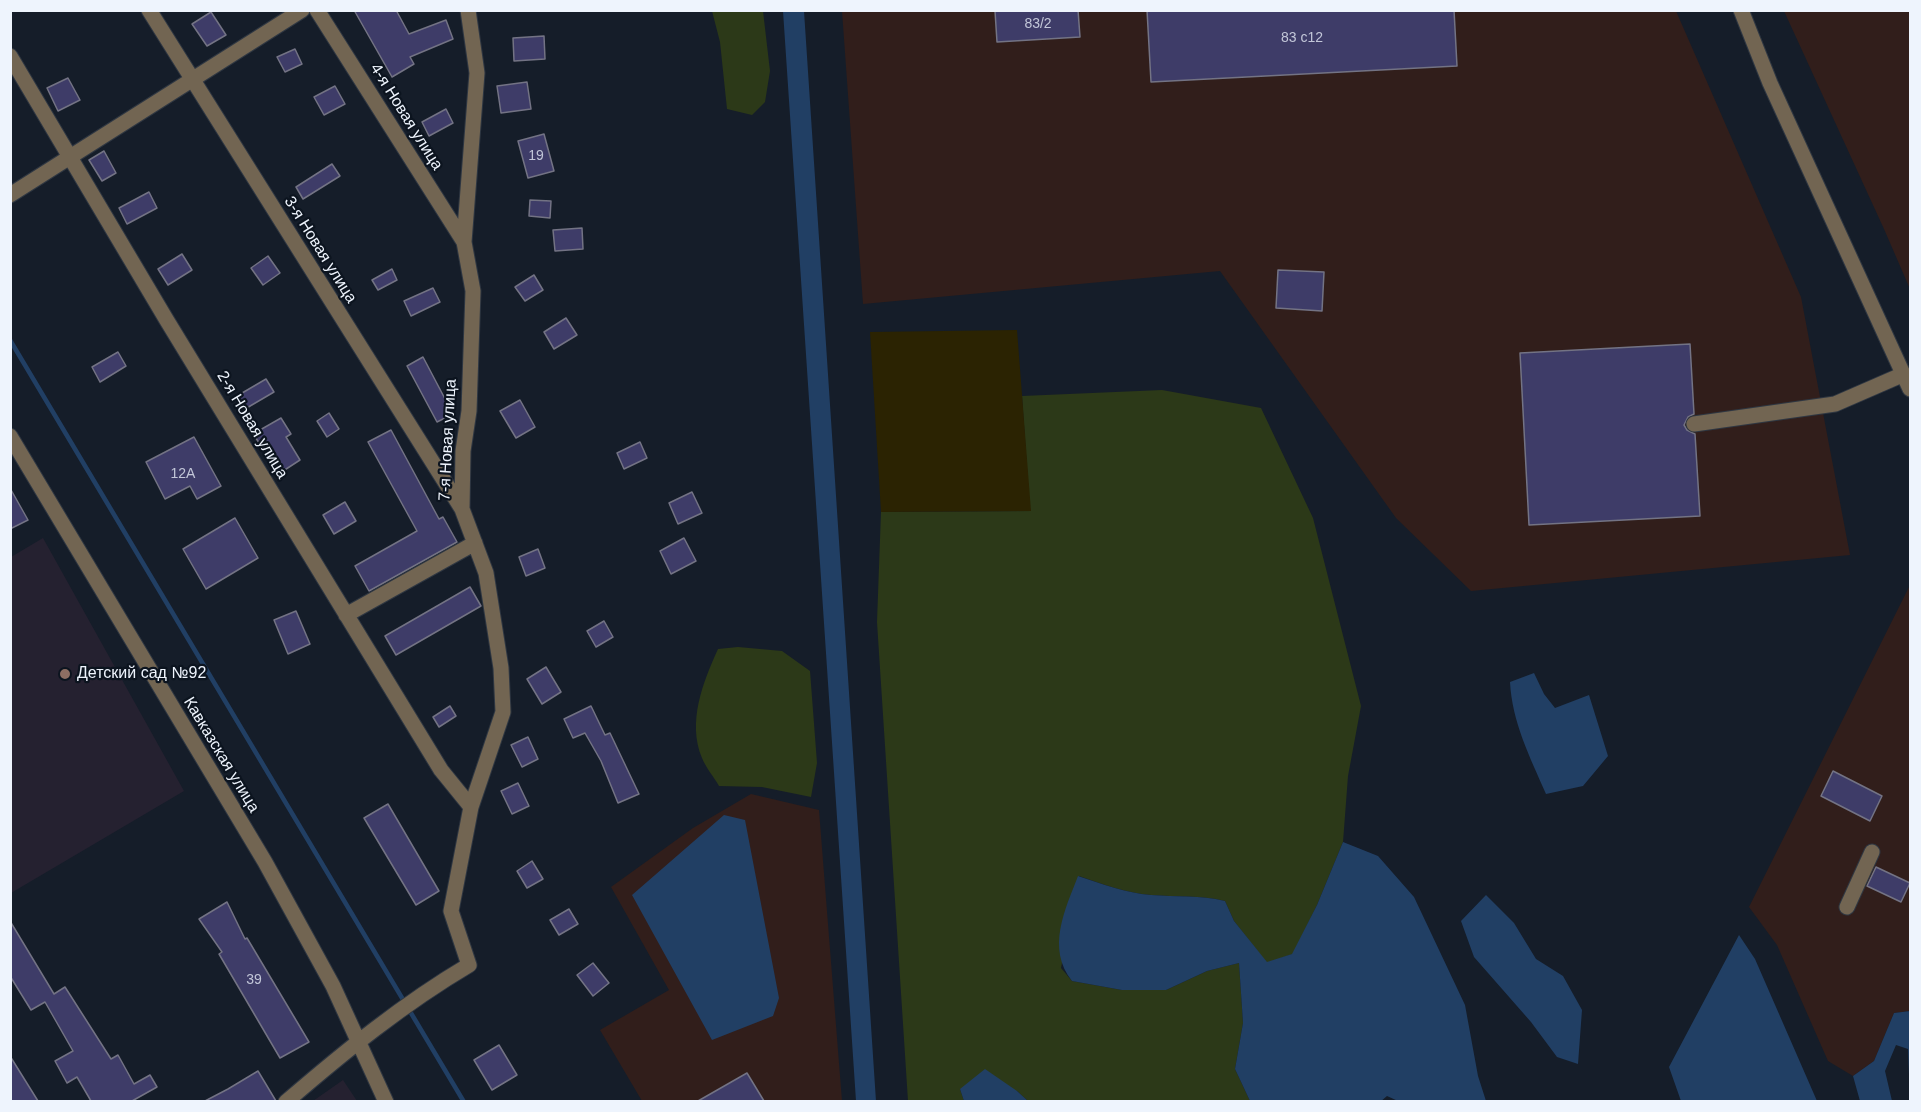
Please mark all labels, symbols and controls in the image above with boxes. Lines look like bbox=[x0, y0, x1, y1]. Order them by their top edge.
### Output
house number: 83/2 bbox=[1024, 16, 1052, 32]
house number: 83 с12 bbox=[1281, 30, 1323, 46]
street label: 4-я Новая улица bbox=[366, 60, 446, 174]
house number: 19 bbox=[528, 148, 544, 164]
street label: 3-я Новая улица bbox=[280, 193, 360, 307]
street label: 2-я Новая улица bbox=[212, 368, 292, 482]
street label: 7-я Новая улица bbox=[435, 379, 461, 501]
house number: 12А bbox=[171, 466, 195, 482]
place label: Детский сад №92 bbox=[77, 664, 206, 684]
marker: Детский сад №92 bbox=[58, 667, 72, 681]
street label: Кавказская улица bbox=[179, 694, 263, 816]
house number: 39 bbox=[246, 972, 262, 988]

